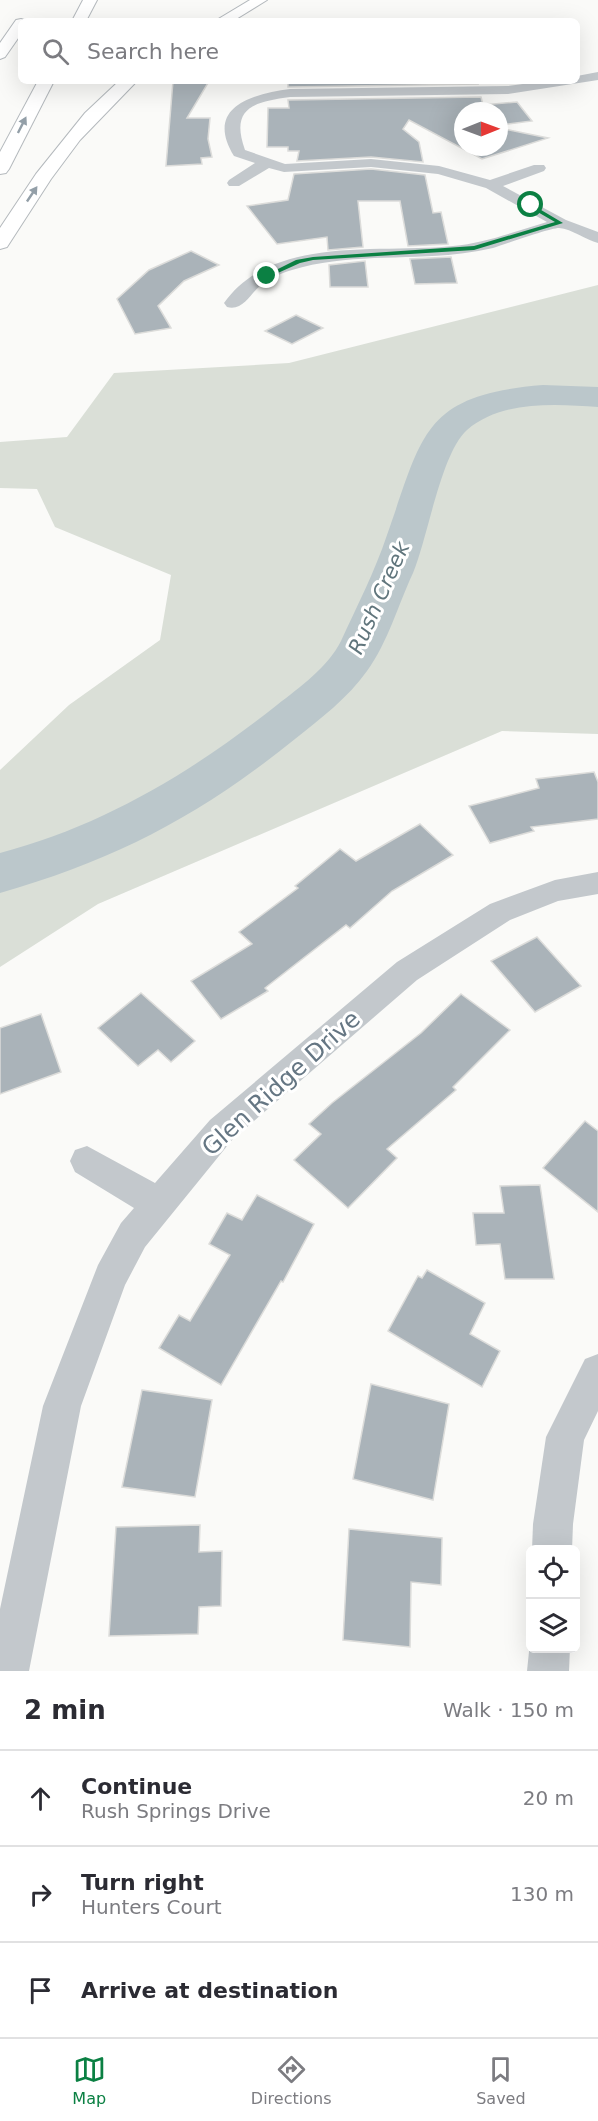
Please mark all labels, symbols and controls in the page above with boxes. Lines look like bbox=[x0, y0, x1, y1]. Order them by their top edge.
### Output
search box bbox=[18, 18, 580, 84]
icon: search bbox=[39, 35, 72, 68]
text: Search here bbox=[87, 39, 219, 64]
north arrow bbox=[454, 102, 508, 156]
one-way arrow bbox=[17, 116, 27, 133]
one-way arrow bbox=[27, 186, 38, 202]
route start bbox=[517, 191, 543, 217]
route end bbox=[253, 262, 279, 288]
water label: Rush Creek bbox=[344, 537, 415, 658]
street label: Glen Ridge Drive bbox=[196, 1005, 366, 1161]
map controls bbox=[526, 1545, 580, 1653]
button: locate bbox=[526, 1545, 580, 1599]
button: layers bbox=[526, 1599, 580, 1653]
text: 2 min bbox=[24, 1695, 106, 1725]
text: Walk · 150 m bbox=[443, 1698, 574, 1722]
text: Continue bbox=[81, 1774, 192, 1799]
icon: ahead bbox=[24, 1782, 57, 1815]
text: 20 m bbox=[523, 1786, 574, 1810]
text: Rush Springs Drive bbox=[81, 1799, 271, 1823]
text: Turn right bbox=[81, 1870, 204, 1895]
icon: right bbox=[24, 1878, 57, 1911]
text: 130 m bbox=[510, 1882, 574, 1906]
text: Hunters Court bbox=[81, 1895, 221, 1919]
icon: arrive bbox=[24, 1974, 57, 2007]
text: Arrive at destination bbox=[81, 1978, 338, 2003]
tab: Map bbox=[72, 2053, 106, 2108]
tab: Directions bbox=[251, 2053, 331, 2108]
tab: Saved bbox=[476, 2053, 526, 2108]

